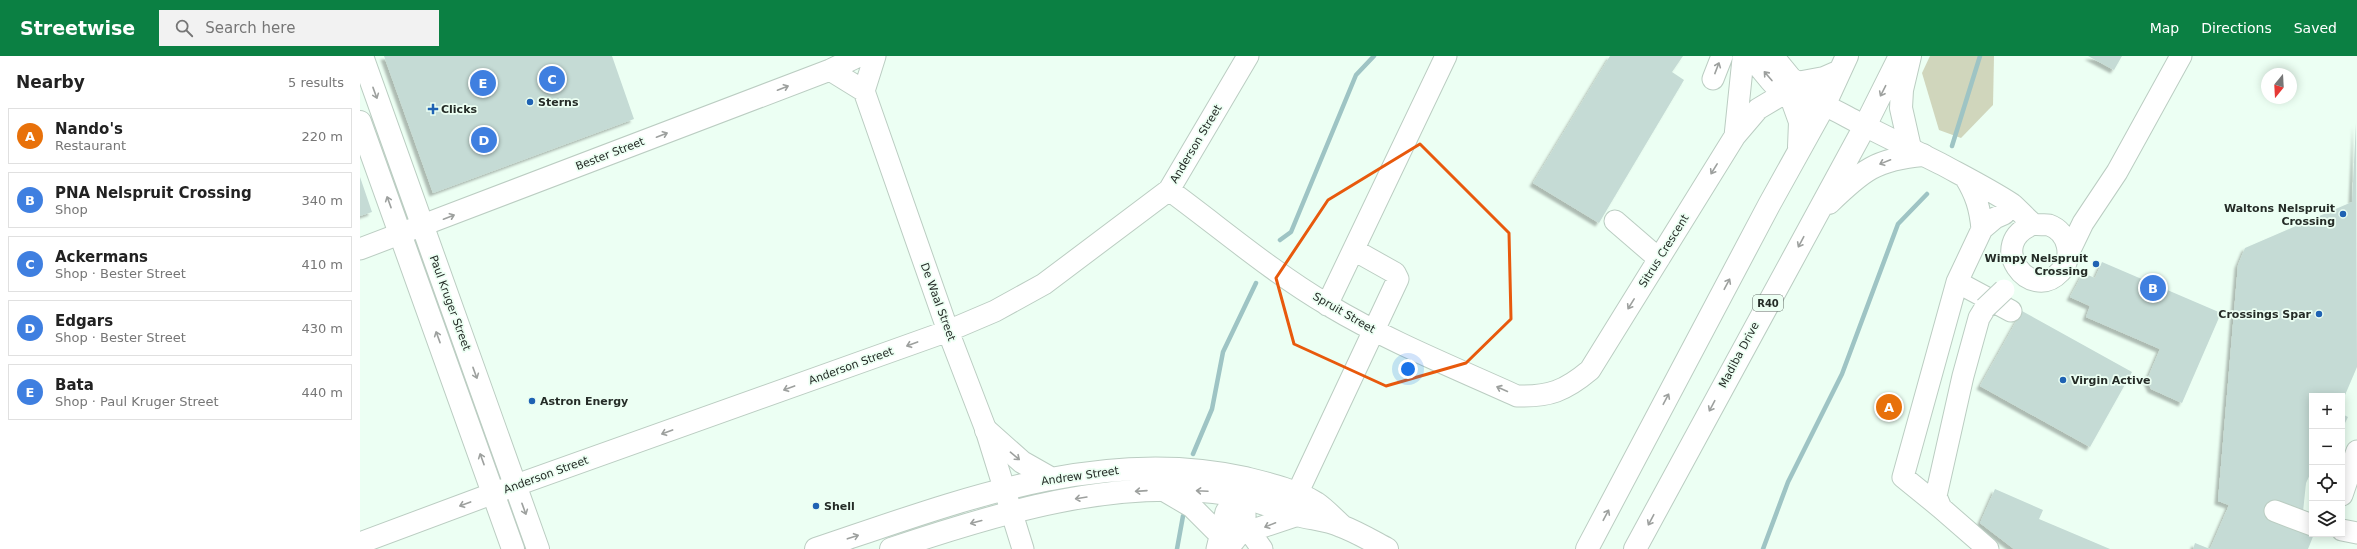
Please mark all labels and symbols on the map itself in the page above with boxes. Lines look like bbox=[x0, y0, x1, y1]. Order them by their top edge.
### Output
one-way arrow bbox=[1714, 62, 1722, 74]
pin: C bbox=[539, 64, 565, 94]
pin: E bbox=[470, 68, 496, 98]
north arrow bbox=[2261, 68, 2297, 104]
one-way arrow bbox=[1763, 71, 1772, 82]
one-way arrow bbox=[777, 83, 789, 91]
one-way arrow bbox=[1878, 85, 1886, 97]
one-way arrow bbox=[372, 86, 379, 99]
place label: Sterns bbox=[538, 96, 579, 109]
marker: Sterns bbox=[525, 97, 535, 107]
street label: Anderson Street bbox=[1167, 102, 1225, 186]
place label: Clicks bbox=[441, 103, 477, 116]
marker: Clicks bbox=[428, 104, 438, 114]
pin: D bbox=[471, 125, 497, 155]
one-way arrow bbox=[655, 130, 667, 138]
street label: Bester Street bbox=[574, 135, 647, 173]
one-way arrow bbox=[1879, 158, 1891, 166]
one-way arrow bbox=[1710, 163, 1718, 175]
one-way arrow bbox=[385, 196, 393, 208]
place label: Waltons Nelspruit Crossing bbox=[2224, 202, 2335, 228]
marker: Waltons Nelspruit Crossing bbox=[2338, 209, 2348, 219]
one-way arrow bbox=[443, 212, 455, 220]
street label: Sitrus Crescent bbox=[1636, 212, 1692, 290]
one-way arrow bbox=[1796, 236, 1804, 248]
place label: Wimpy Nelspruit Crossing bbox=[1985, 252, 2088, 278]
street label: Paul Kruger Street bbox=[427, 254, 473, 353]
marker: Wimpy Nelspruit Crossing bbox=[2091, 259, 2101, 269]
street label: De Waal Street bbox=[918, 261, 958, 344]
pin: B bbox=[2140, 273, 2166, 303]
one-way arrow bbox=[1723, 279, 1731, 291]
street label: Spruit Street bbox=[1311, 290, 1378, 336]
road number: R40 bbox=[1753, 295, 1783, 311]
one-way arrow bbox=[1627, 298, 1635, 310]
place label: Crossings Spar bbox=[2218, 308, 2312, 321]
marker: Crossings Spar bbox=[2314, 309, 2324, 319]
street label: Madiba Drive bbox=[1716, 320, 1762, 390]
one-way arrow bbox=[434, 331, 441, 344]
one-way arrow bbox=[906, 341, 918, 349]
street label: Anderson Street bbox=[807, 344, 896, 387]
your location bbox=[1398, 359, 1418, 379]
one-way arrow bbox=[472, 367, 480, 379]
place label: Virgin Active bbox=[2071, 374, 2151, 387]
marker: Virgin Active bbox=[2058, 375, 2068, 385]
one-way arrow bbox=[783, 385, 796, 392]
one-way arrow bbox=[1496, 385, 1508, 392]
pin: A bbox=[1876, 392, 1902, 422]
one-way arrow bbox=[1663, 394, 1670, 406]
place label: Astron Energy bbox=[540, 395, 628, 408]
marker: Astron Energy bbox=[527, 396, 537, 406]
one-way arrow bbox=[1708, 399, 1716, 411]
one-way arrow bbox=[661, 428, 673, 436]
one-way arrow bbox=[1010, 452, 1020, 461]
street label: Anderson Street bbox=[502, 453, 591, 496]
one-way arrow bbox=[477, 454, 485, 466]
street label: Andrew Street bbox=[1040, 464, 1120, 488]
one-way arrow bbox=[1135, 487, 1148, 494]
one-way arrow bbox=[1196, 488, 1209, 495]
one-way arrow bbox=[1075, 494, 1088, 502]
one-way arrow bbox=[460, 500, 472, 508]
place label: Shell bbox=[824, 500, 855, 513]
marker: Shell bbox=[811, 501, 821, 511]
one-way arrow bbox=[521, 502, 529, 514]
one-way arrow bbox=[1602, 509, 1610, 521]
one-way arrow bbox=[1646, 514, 1654, 526]
one-way arrow bbox=[970, 519, 983, 527]
one-way arrow bbox=[1264, 522, 1276, 530]
one-way arrow bbox=[846, 532, 858, 540]

